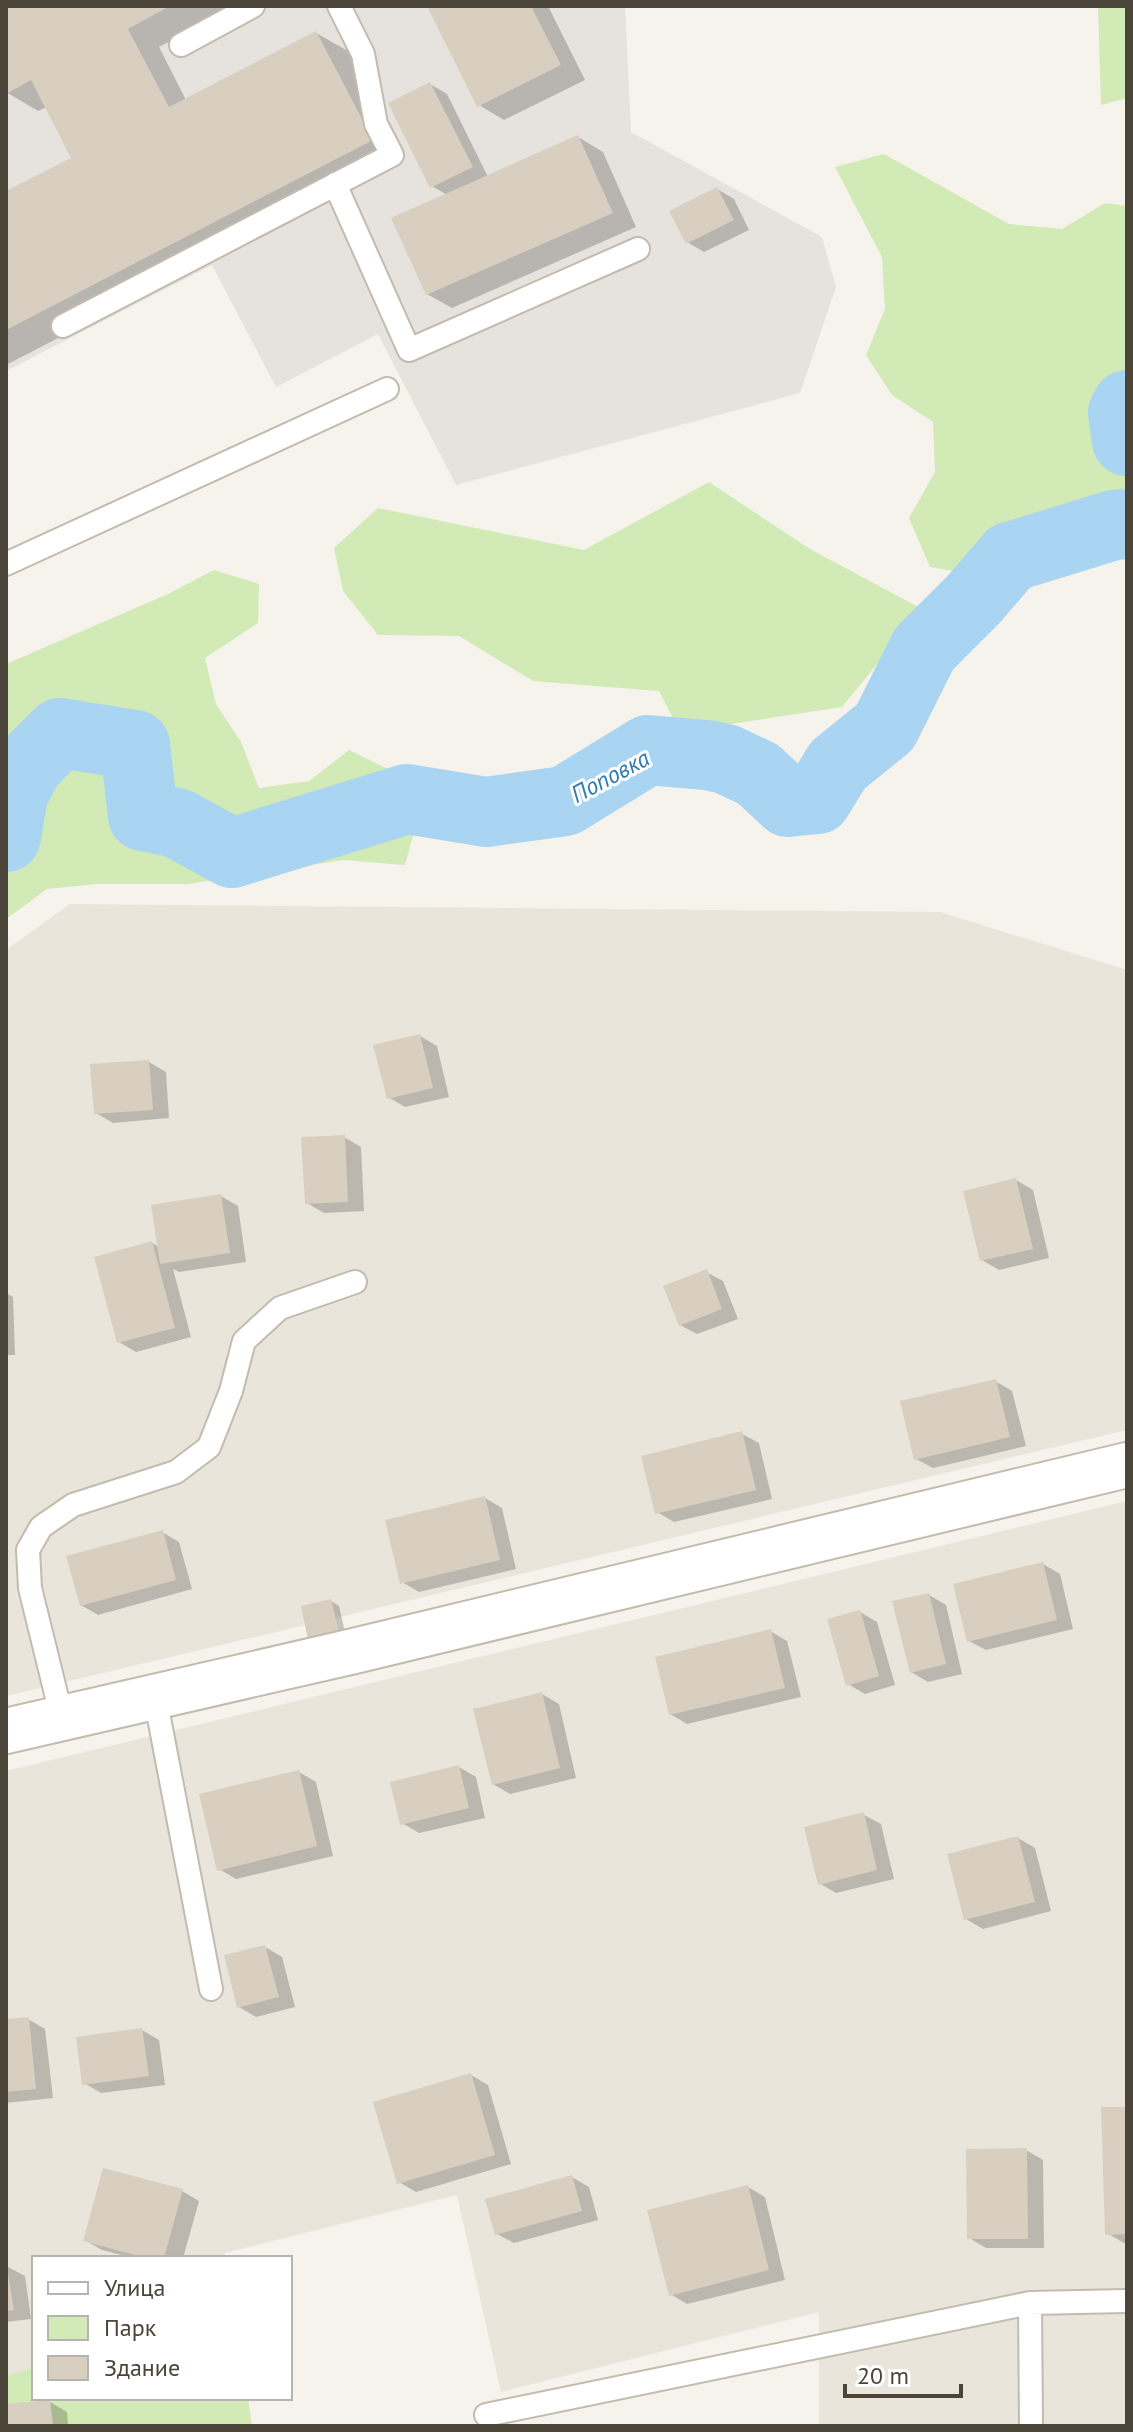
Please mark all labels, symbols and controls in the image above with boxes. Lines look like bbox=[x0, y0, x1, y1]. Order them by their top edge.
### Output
water label: Поповка bbox=[565, 742, 655, 810]
legend bbox=[32, 2256, 292, 2400]
text: Улица bbox=[104, 2272, 165, 2303]
text: Парк bbox=[104, 2312, 157, 2343]
scale bar bbox=[845, 2348, 961, 2398]
text: Здание bbox=[104, 2352, 180, 2383]
text: 20 m bbox=[857, 2360, 909, 2391]

